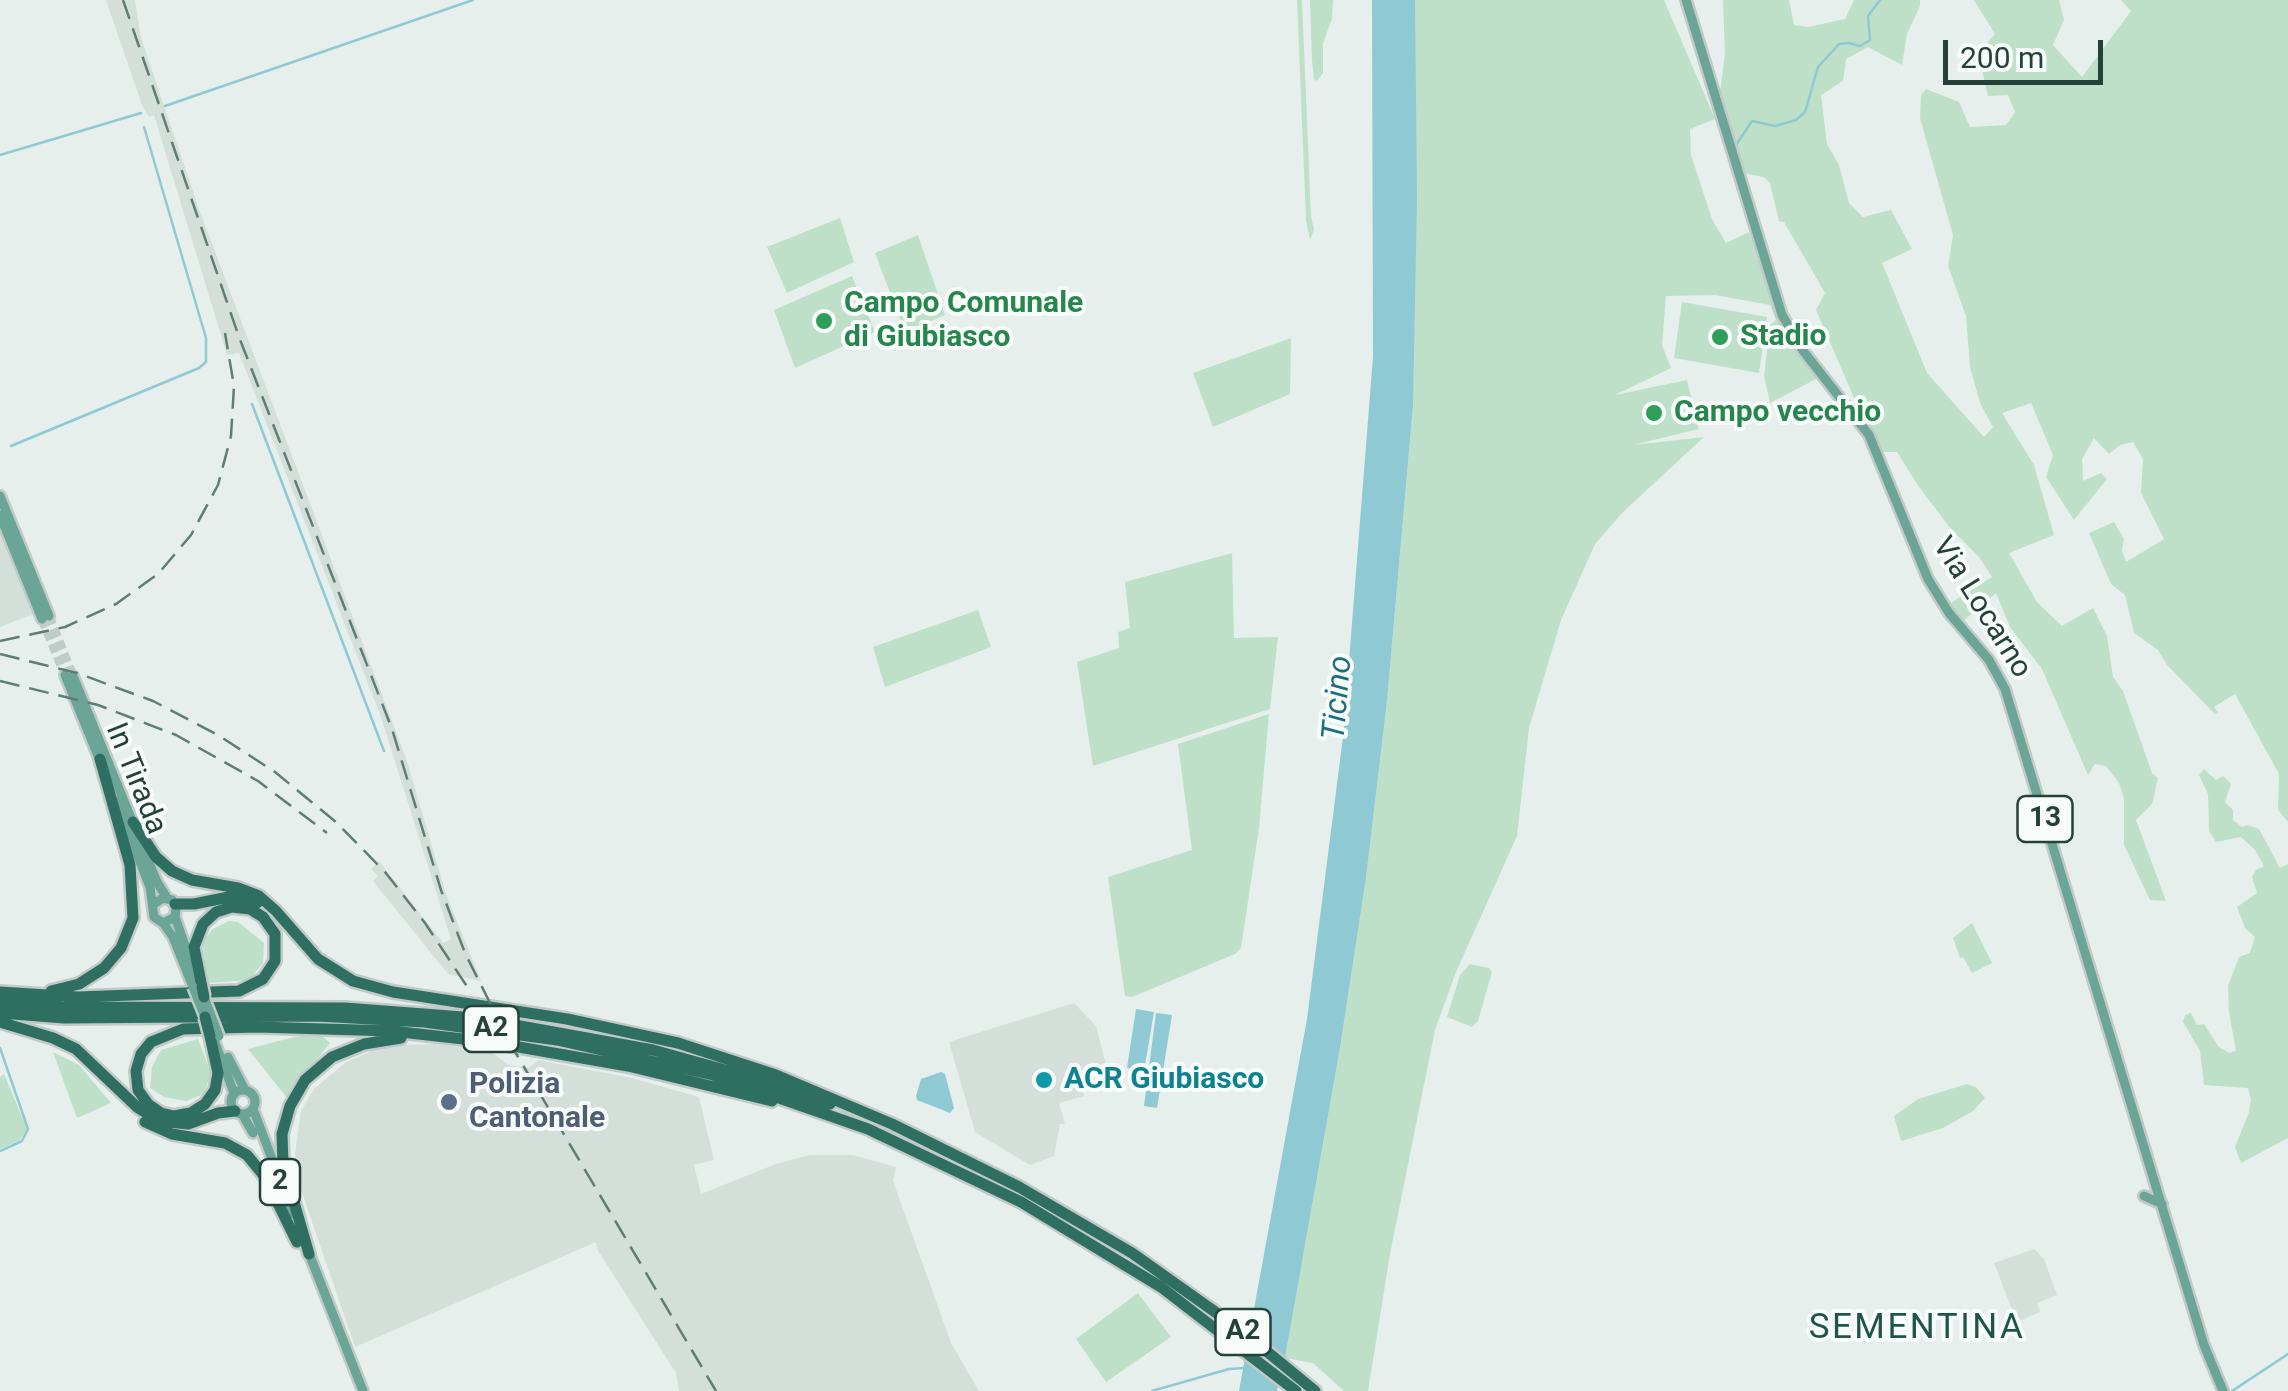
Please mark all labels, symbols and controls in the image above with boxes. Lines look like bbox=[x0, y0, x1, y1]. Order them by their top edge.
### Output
scale bar bbox=[1948, 20, 2108, 82]
text: 200 m bbox=[1960, 40, 2044, 75]
place label: Campo Comunale di Giubiasco bbox=[844, 286, 1083, 356]
marker: Campo Comunale di Giubiasco bbox=[813, 310, 835, 332]
place label: Stadio bbox=[1740, 319, 1826, 355]
marker: Stadio bbox=[1709, 326, 1731, 348]
place label: Campo vecchio bbox=[1674, 395, 1881, 431]
marker: Campo vecchio bbox=[1643, 402, 1665, 424]
street label: Via Locarno bbox=[1924, 531, 2038, 685]
water label: Ticino bbox=[1316, 654, 1362, 742]
street label: In Tirada bbox=[96, 718, 174, 840]
road number: 13 bbox=[2018, 796, 2072, 842]
road number: A2 bbox=[464, 1006, 518, 1052]
place label: ACR Giubiasco bbox=[1064, 1062, 1264, 1098]
place label: Polizia Cantonale bbox=[469, 1067, 605, 1138]
marker: ACR Giubiasco bbox=[1033, 1069, 1055, 1091]
marker: Polizia Cantonale bbox=[438, 1091, 460, 1113]
road number: 2 bbox=[260, 1159, 300, 1205]
district label: SEMENTINA bbox=[1809, 1308, 2025, 1350]
road number: A2 bbox=[1216, 1309, 1270, 1355]

